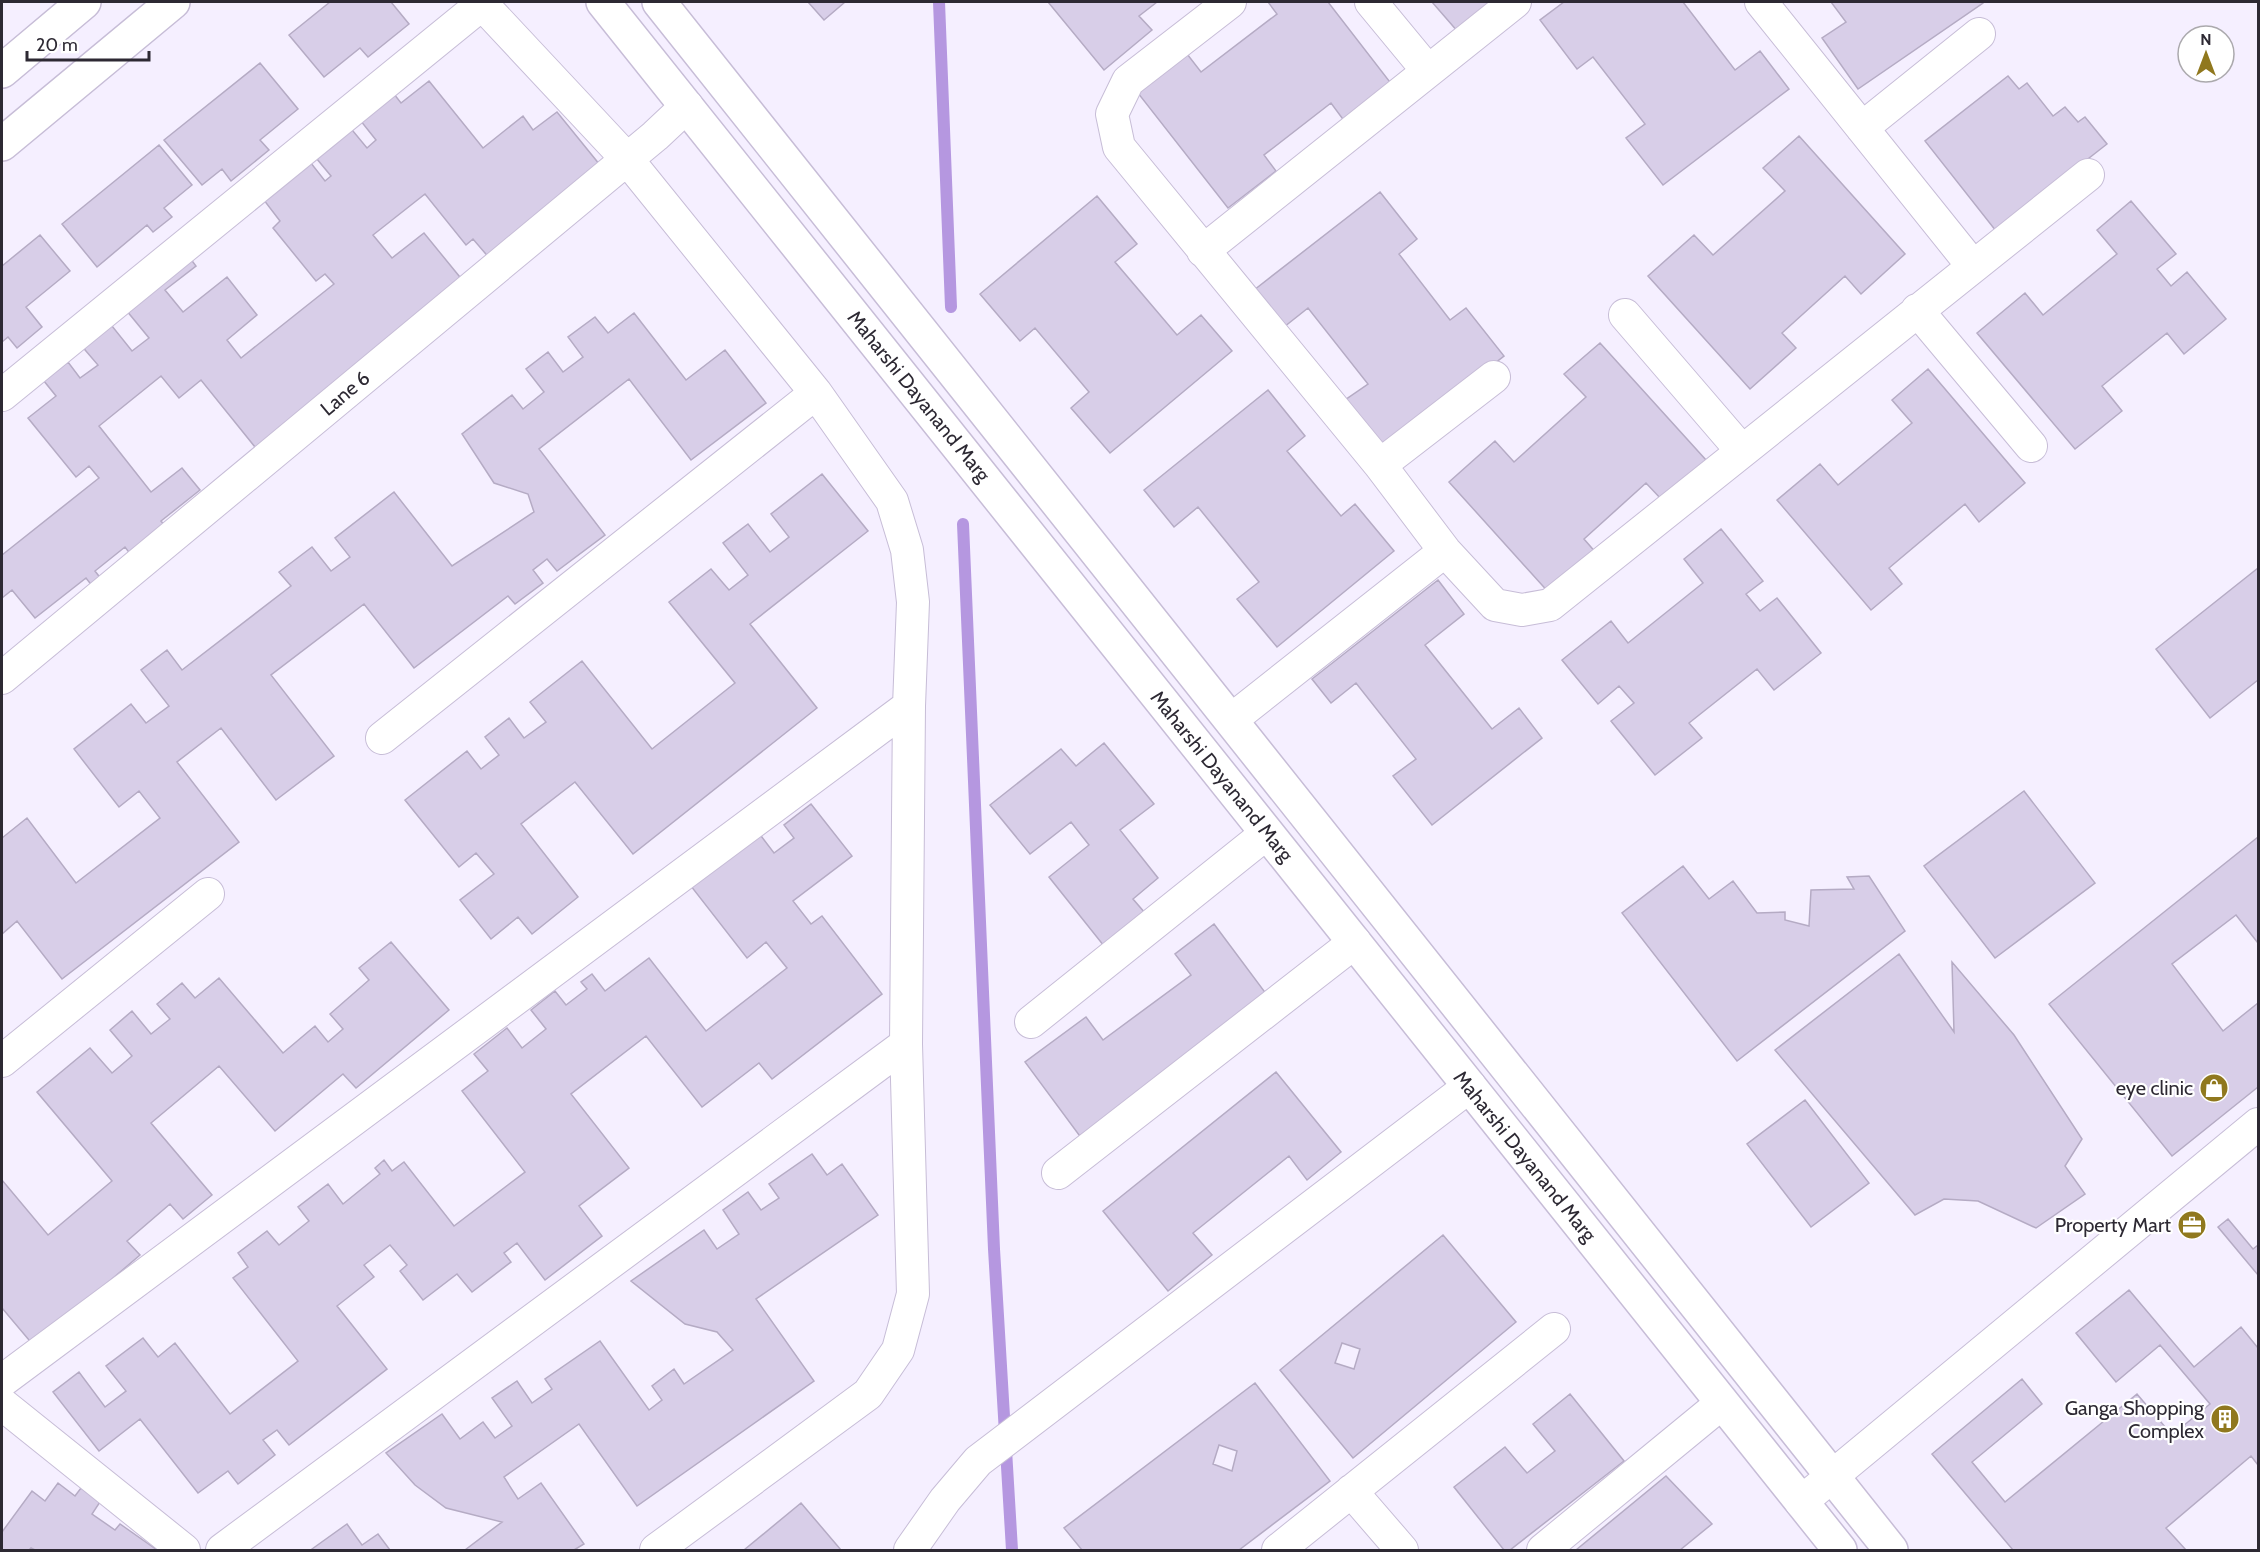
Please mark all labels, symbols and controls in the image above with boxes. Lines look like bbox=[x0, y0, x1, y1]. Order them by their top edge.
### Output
scale bar bbox=[27, 24, 148, 62]
north arrow bbox=[2176, 24, 2236, 84]
text: N bbox=[2200, 30, 2212, 49]
text: 20 m bbox=[36, 34, 78, 56]
street label: Maharshi Dayanand Marg bbox=[843, 306, 996, 487]
street label: Lane 6 bbox=[315, 366, 375, 420]
street label: Maharshi Dayanand Marg bbox=[1146, 686, 1299, 867]
street label: Maharshi Dayanand Marg bbox=[1449, 1066, 1602, 1247]
shop icon: eye clinic bbox=[2198, 1072, 2230, 1104]
place label: eye clinic bbox=[2116, 1076, 2193, 1100]
office icon: Property Mart bbox=[2176, 1209, 2208, 1241]
place label: Property Mart bbox=[2055, 1213, 2171, 1237]
place label: Ganga Shopping Complex bbox=[2065, 1396, 2205, 1443]
building icon: Ganga Shopping Complex bbox=[2209, 1403, 2241, 1435]

